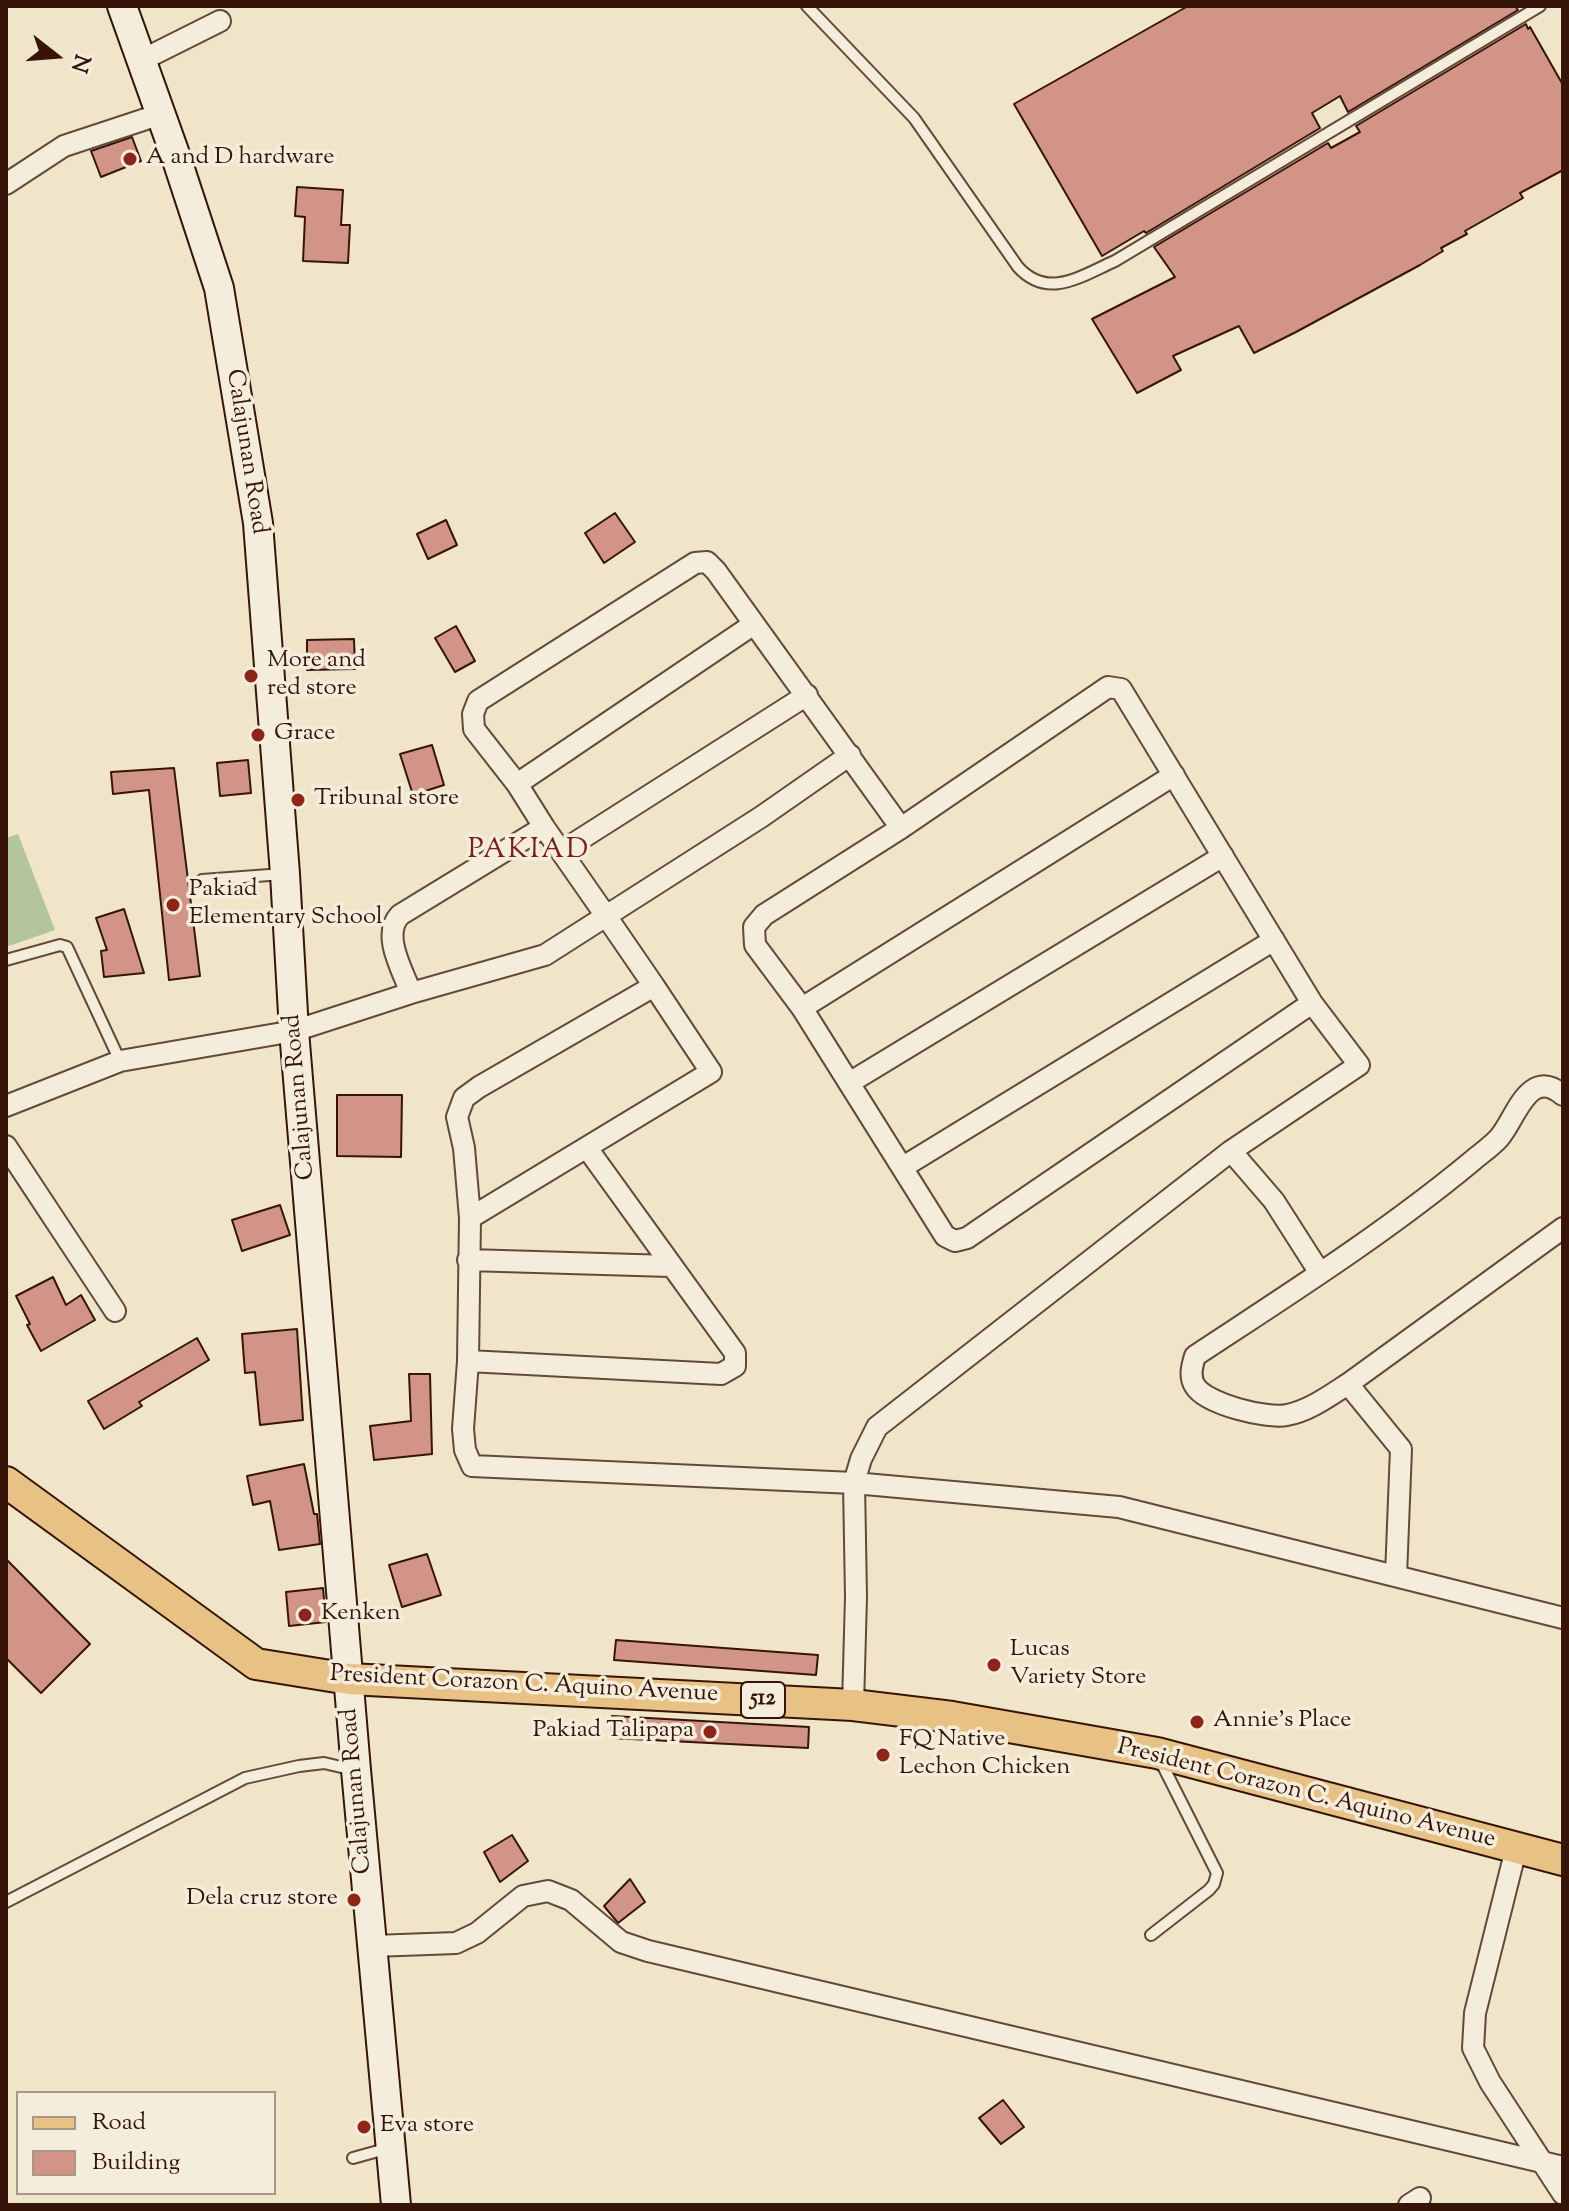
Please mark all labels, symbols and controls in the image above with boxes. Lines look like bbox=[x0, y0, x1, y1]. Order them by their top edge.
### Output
north arrow bbox=[16, 16, 96, 96]
text: N bbox=[61, 50, 97, 76]
place label: A and D hardware bbox=[146, 145, 334, 173]
marker: A and D hardware bbox=[121, 150, 139, 168]
street label: Calajunan Road bbox=[218, 367, 272, 537]
place label: More and red store bbox=[267, 648, 366, 704]
marker: More and red store bbox=[242, 667, 260, 685]
place label: Grace bbox=[274, 721, 335, 749]
marker: Grace bbox=[249, 726, 267, 744]
place label: Tribunal store bbox=[314, 786, 459, 814]
marker: Tribunal store bbox=[289, 791, 307, 809]
district label: PAKIAD bbox=[468, 835, 590, 869]
place label: Pakiad Elementary School bbox=[189, 877, 383, 933]
marker: Pakiad Elementary School bbox=[164, 896, 182, 914]
street label: Calajunan Road bbox=[279, 1013, 323, 1181]
place label: Kenken bbox=[321, 1601, 401, 1629]
marker: Kenken bbox=[296, 1606, 314, 1624]
place label: Lucas Variety Store bbox=[1010, 1637, 1147, 1693]
marker: Lucas Variety Store bbox=[985, 1656, 1003, 1674]
street label: President Corazon C. Aquino Avenue bbox=[329, 1661, 719, 1711]
road number: 512 bbox=[741, 1682, 785, 1718]
street label: Calajunan Road bbox=[336, 1707, 380, 1875]
place label: Annie's Place bbox=[1213, 1708, 1352, 1736]
marker: Annie's Place bbox=[1188, 1713, 1206, 1731]
place label: Pakiad Talipapa bbox=[533, 1718, 694, 1746]
marker: Pakiad Talipapa bbox=[701, 1723, 719, 1741]
place label: FQ Native Lechon Chicken bbox=[899, 1727, 1071, 1783]
street label: President Corazon C. Aquino Avenue bbox=[1114, 1734, 1498, 1856]
marker: FQ Native Lechon Chicken bbox=[874, 1746, 892, 1764]
place label: Dela cruz store bbox=[186, 1886, 338, 1914]
marker: Dela cruz store bbox=[345, 1891, 363, 1909]
legend bbox=[16, 2091, 276, 2195]
text: Road bbox=[92, 2106, 146, 2140]
place label: Eva store bbox=[380, 2113, 474, 2141]
marker: Eva store bbox=[355, 2118, 373, 2136]
text: Building bbox=[92, 2146, 180, 2180]

